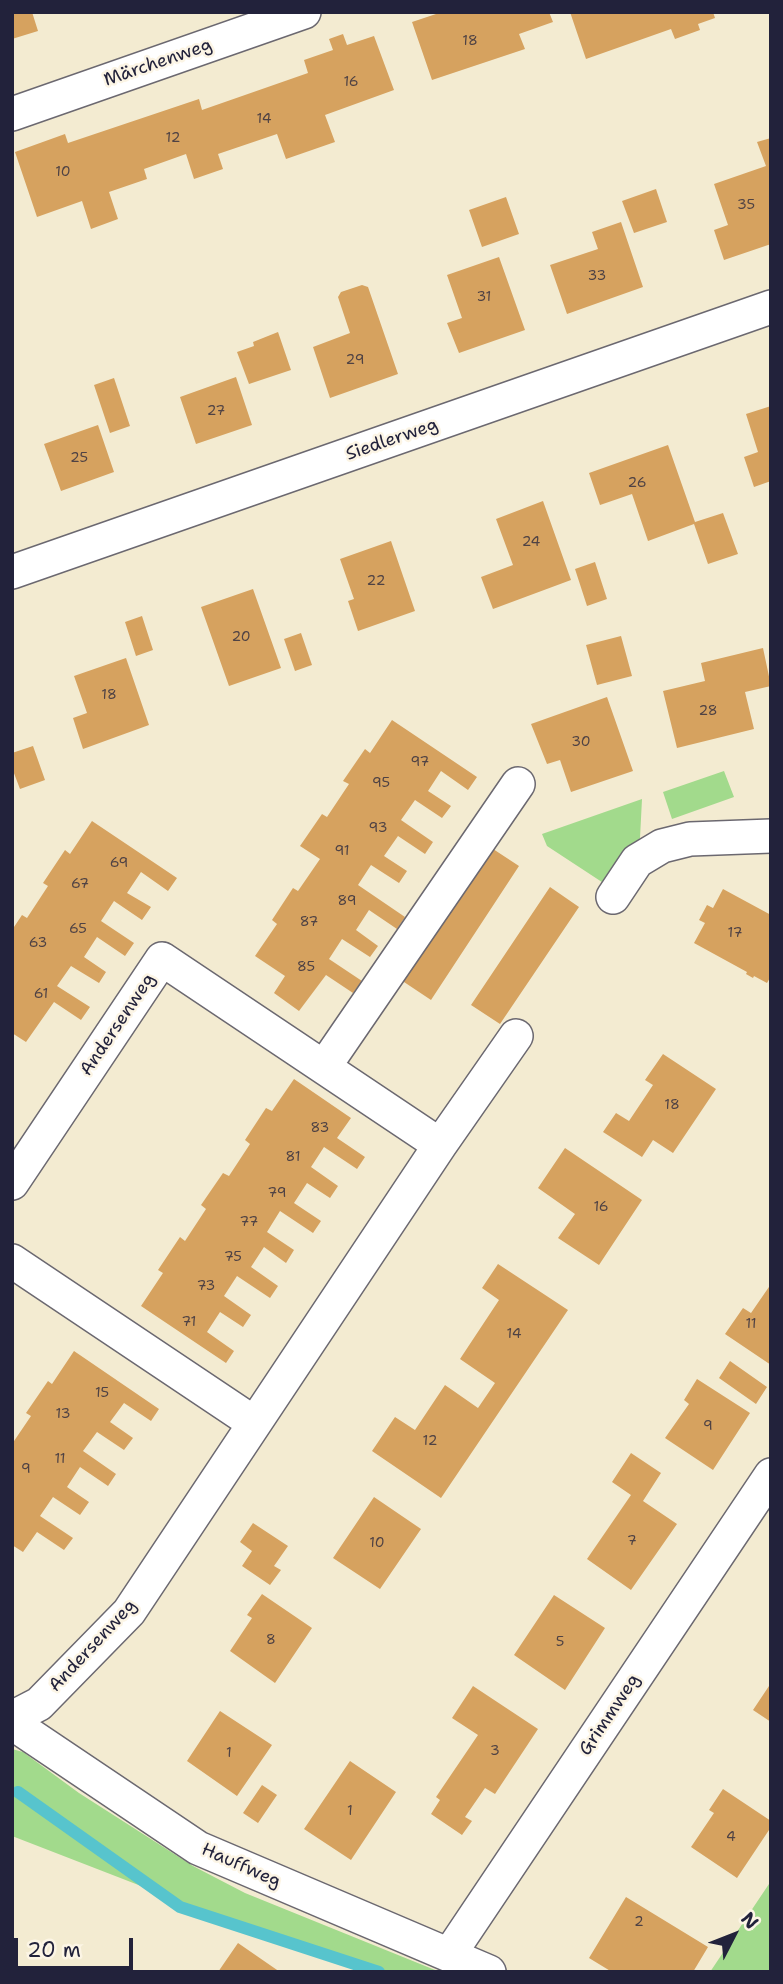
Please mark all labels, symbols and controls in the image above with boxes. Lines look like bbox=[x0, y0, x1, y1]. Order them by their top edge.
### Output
house number: 18 bbox=[462, 33, 478, 49]
street label: Märchenweg bbox=[101, 34, 215, 92]
house number: 16 bbox=[343, 74, 359, 90]
house number: 14 bbox=[256, 111, 272, 127]
house number: 12 bbox=[166, 130, 180, 146]
house number: 10 bbox=[55, 164, 71, 180]
house number: 35 bbox=[737, 197, 755, 213]
house number: 33 bbox=[588, 268, 606, 284]
house number: 31 bbox=[477, 289, 491, 305]
house number: 29 bbox=[346, 352, 364, 368]
house number: 27 bbox=[207, 403, 225, 419]
street label: Siedlerweg bbox=[343, 414, 441, 466]
house number: 25 bbox=[70, 450, 88, 466]
house number: 26 bbox=[628, 475, 646, 491]
house number: 24 bbox=[522, 534, 540, 550]
house number: 22 bbox=[367, 573, 385, 589]
house number: 20 bbox=[231, 629, 251, 645]
house number: 18 bbox=[101, 687, 117, 703]
house number: 28 bbox=[698, 703, 718, 719]
house number: 30 bbox=[571, 734, 591, 750]
house number: 97 bbox=[411, 754, 429, 770]
house number: 95 bbox=[372, 775, 390, 791]
house number: 93 bbox=[369, 820, 387, 836]
house number: 91 bbox=[334, 843, 350, 859]
house number: 69 bbox=[110, 855, 128, 871]
house number: 67 bbox=[71, 876, 89, 892]
house number: 89 bbox=[338, 893, 356, 909]
house number: 87 bbox=[300, 914, 318, 930]
house number: 65 bbox=[69, 921, 87, 937]
house number: 17 bbox=[728, 925, 742, 941]
house number: 63 bbox=[29, 935, 47, 951]
house number: 85 bbox=[297, 959, 315, 975]
street label: Andersenweg bbox=[76, 970, 160, 1080]
house number: 61 bbox=[34, 986, 48, 1002]
house number: 18 bbox=[664, 1097, 680, 1113]
house number: 83 bbox=[311, 1120, 329, 1136]
house number: 81 bbox=[285, 1149, 301, 1165]
house number: 79 bbox=[267, 1185, 287, 1201]
house number: 16 bbox=[593, 1199, 609, 1215]
house number: 77 bbox=[240, 1214, 258, 1230]
house number: 75 bbox=[224, 1249, 242, 1265]
house number: 73 bbox=[197, 1278, 215, 1294]
house number: 71 bbox=[182, 1314, 196, 1330]
house number: 11 bbox=[745, 1316, 757, 1332]
house number: 14 bbox=[506, 1326, 522, 1342]
house number: 15 bbox=[95, 1385, 109, 1401]
house number: 13 bbox=[56, 1406, 70, 1422]
house number: 9 bbox=[703, 1418, 713, 1434]
house number: 12 bbox=[423, 1433, 437, 1449]
house number: 11 bbox=[54, 1451, 66, 1467]
house number: 9 bbox=[21, 1461, 31, 1477]
house number: 7 bbox=[627, 1533, 637, 1549]
house number: 10 bbox=[369, 1535, 385, 1551]
street label: Andersenweg bbox=[45, 1595, 141, 1697]
house number: 8 bbox=[266, 1632, 276, 1648]
house number: 5 bbox=[556, 1634, 564, 1650]
street label: Grimmweg bbox=[575, 1670, 645, 1760]
house number: 3 bbox=[490, 1743, 500, 1759]
house number: 1 bbox=[226, 1745, 232, 1761]
house number: 1 bbox=[347, 1803, 353, 1819]
house number: 4 bbox=[726, 1829, 736, 1845]
street label: Hauffweg bbox=[198, 1839, 284, 1893]
north arrow bbox=[699, 1900, 769, 1970]
text: N bbox=[736, 1907, 764, 1935]
house number: 2 bbox=[634, 1914, 644, 1930]
scale bar bbox=[18, 1924, 136, 1968]
text: 20 m bbox=[27, 1936, 81, 1964]

